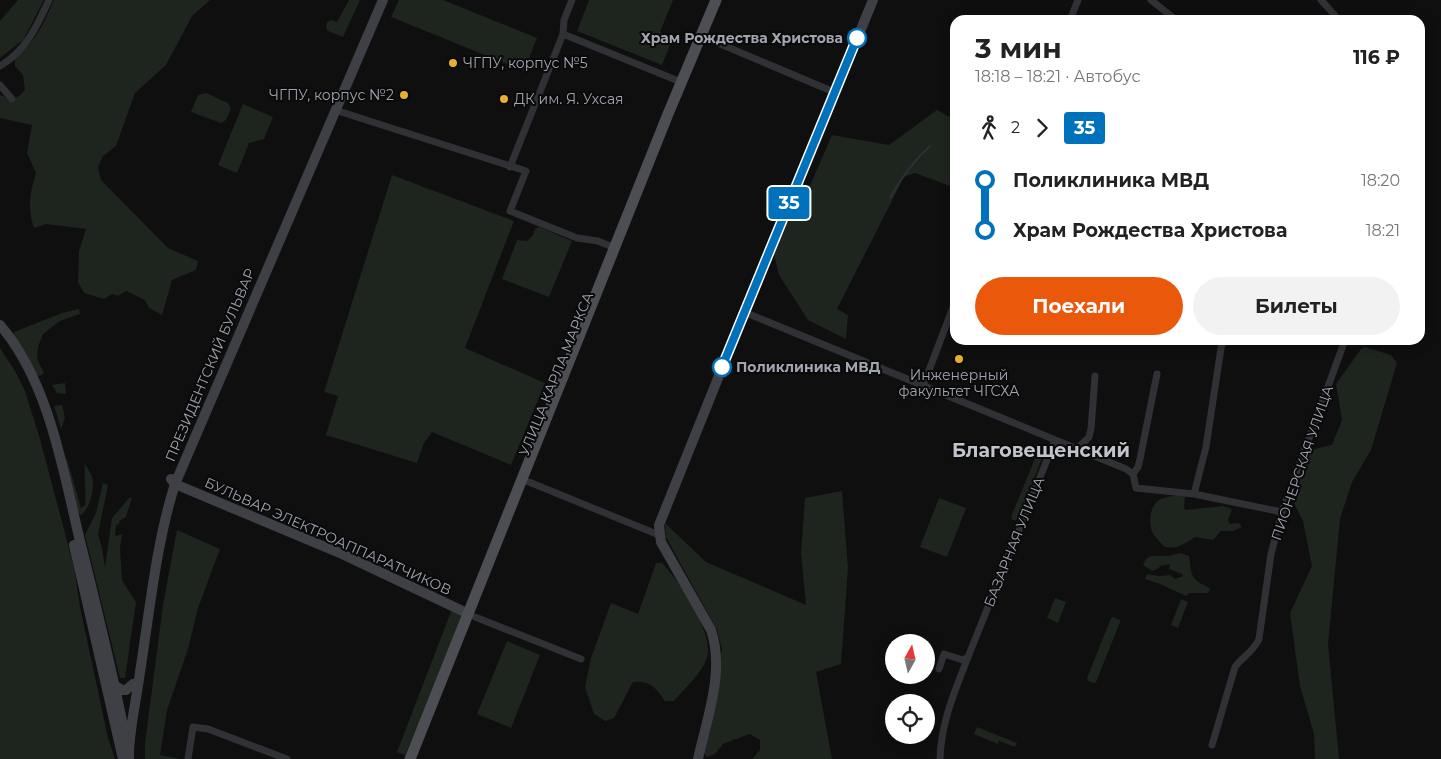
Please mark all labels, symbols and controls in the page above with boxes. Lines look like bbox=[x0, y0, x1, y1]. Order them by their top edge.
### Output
marker: Храм Рождества Христова bbox=[847, 28, 867, 48]
place label: Храм Рождества Христова bbox=[641, 29, 843, 47]
text: 3 мин bbox=[975, 31, 1062, 65]
text: 116 ₽ bbox=[1353, 46, 1400, 69]
place label: ЧГПУ, корпус №5 bbox=[463, 54, 588, 72]
marker: ЧГПУ, корпус №5 bbox=[447, 57, 459, 69]
text: 18:18 – 18:21 · Автобус bbox=[975, 67, 1140, 86]
place label: ЧГПУ, корпус №2 bbox=[269, 86, 394, 104]
marker: ЧГПУ, корпус №2 bbox=[398, 89, 410, 101]
place label: ДК им. Я. Ухсая bbox=[514, 90, 624, 108]
marker: ДК им. Я. Ухсая bbox=[498, 93, 510, 105]
icon: walk bbox=[975, 114, 1003, 142]
icon: forward bbox=[1028, 114, 1056, 142]
text: 35 bbox=[1074, 117, 1095, 139]
text: 2 bbox=[1011, 118, 1020, 137]
text: Поликлиника МВД bbox=[1013, 169, 1209, 192]
text: 18:20 bbox=[1361, 171, 1400, 190]
line badge: 35 bbox=[766, 187, 812, 219]
text: 35 bbox=[778, 192, 800, 214]
text: Храм Рождества Христова bbox=[1013, 219, 1287, 242]
text: 18:21 bbox=[1366, 221, 1400, 240]
street label: ПРЕЗИДЕНТСКИЙ БУЛЬВАР bbox=[161, 266, 259, 464]
button: Поехали bbox=[975, 277, 1183, 335]
button: Билеты bbox=[1193, 277, 1400, 335]
street label: УЛИЦА КАРЛА МАРКСА bbox=[515, 289, 597, 459]
marker: Инженерный факультет ЧГСХА bbox=[953, 353, 965, 365]
marker: Поликлиника МВД bbox=[712, 357, 732, 377]
place label: Поликлиника МВД bbox=[736, 358, 881, 376]
place label: Инженерный факультет ЧГСХА bbox=[899, 366, 1020, 400]
street label: ПИОНЕРСКАЯ УЛИЦА bbox=[1267, 383, 1337, 543]
district label: Благовещенский bbox=[952, 439, 1130, 462]
street label: БУЛЬВАР ЭЛЕКТРОАППАРАТЧИКОВ bbox=[202, 473, 454, 599]
street label: БАЗАРНАЯ УЛИЦА bbox=[980, 474, 1049, 610]
north arrow bbox=[885, 634, 935, 684]
map controls bbox=[885, 634, 935, 744]
button: locate bbox=[885, 694, 935, 744]

